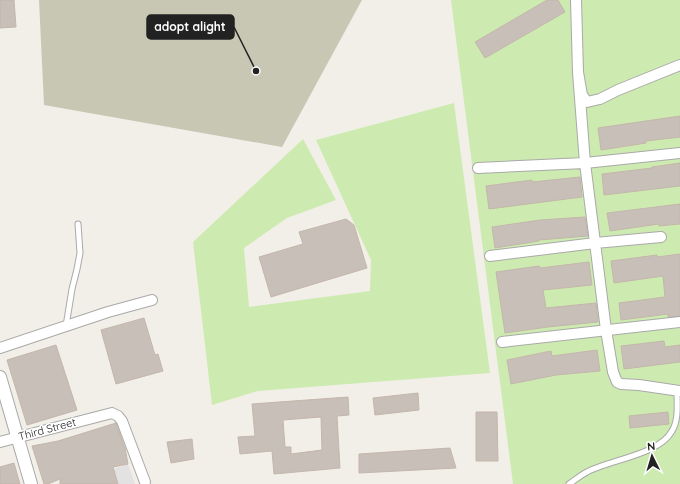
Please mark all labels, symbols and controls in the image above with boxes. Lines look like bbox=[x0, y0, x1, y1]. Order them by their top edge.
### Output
callout: adopt alight bbox=[147, 15, 234, 39]
text: adopt alight bbox=[154, 19, 226, 34]
street label: Third Street bbox=[17, 415, 78, 443]
north arrow bbox=[632, 436, 672, 476]
text: N bbox=[646, 439, 656, 453]

